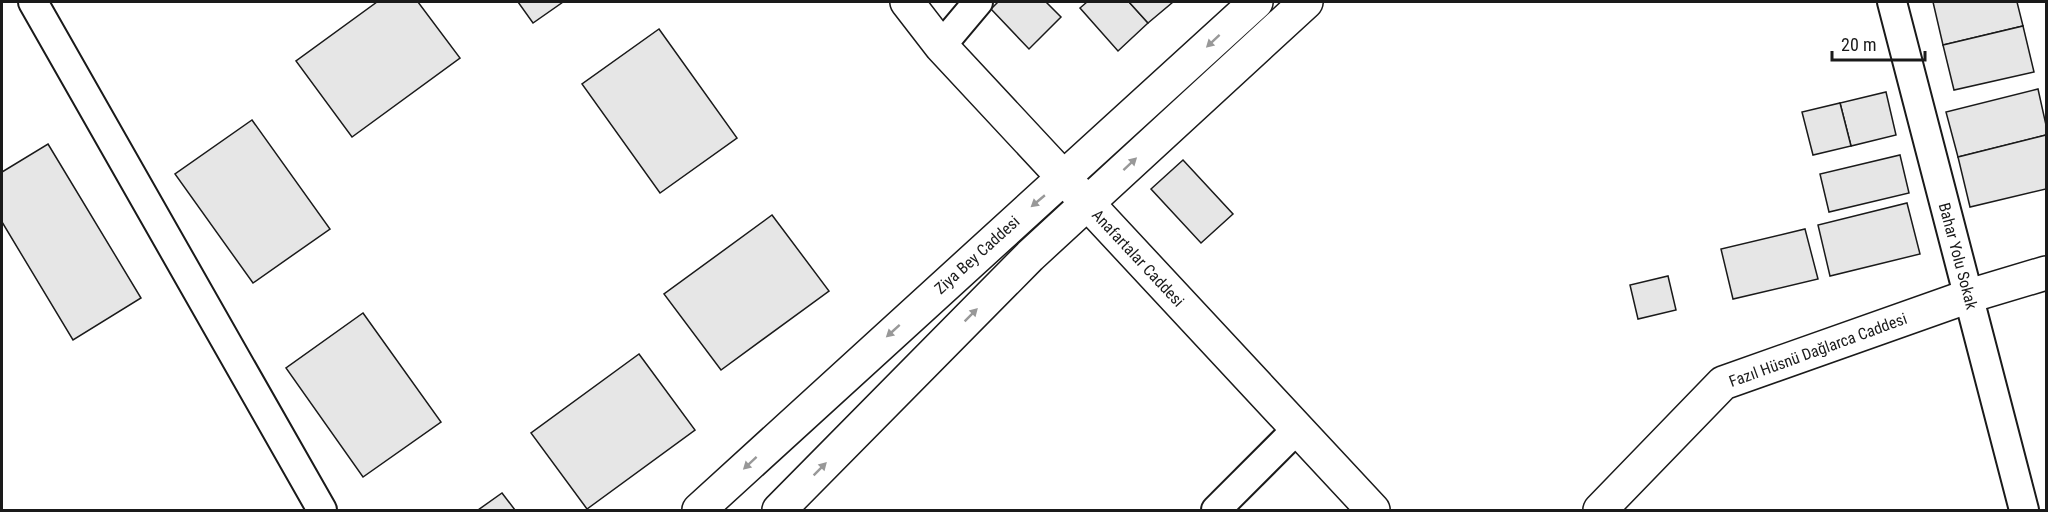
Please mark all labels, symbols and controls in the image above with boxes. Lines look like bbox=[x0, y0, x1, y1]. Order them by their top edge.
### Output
scale bar bbox=[1832, 24, 1925, 62]
one-way arrow bbox=[1206, 34, 1221, 48]
text: 20 m bbox=[1841, 34, 1876, 55]
one-way arrow bbox=[1123, 157, 1138, 171]
one-way arrow bbox=[1031, 194, 1046, 207]
street label: Bahar Yolu Sokak bbox=[1935, 201, 1982, 312]
street label: Anafartalar Caddesi bbox=[1088, 205, 1188, 311]
street label: Ziya Bey Caddesi bbox=[931, 212, 1023, 298]
one-way arrow bbox=[964, 309, 978, 323]
street label: Fazıl Hüsnü Dağlarca Caddesi bbox=[1726, 309, 1910, 391]
one-way arrow bbox=[886, 324, 901, 338]
one-way arrow bbox=[743, 456, 757, 470]
one-way arrow bbox=[812, 462, 826, 476]

